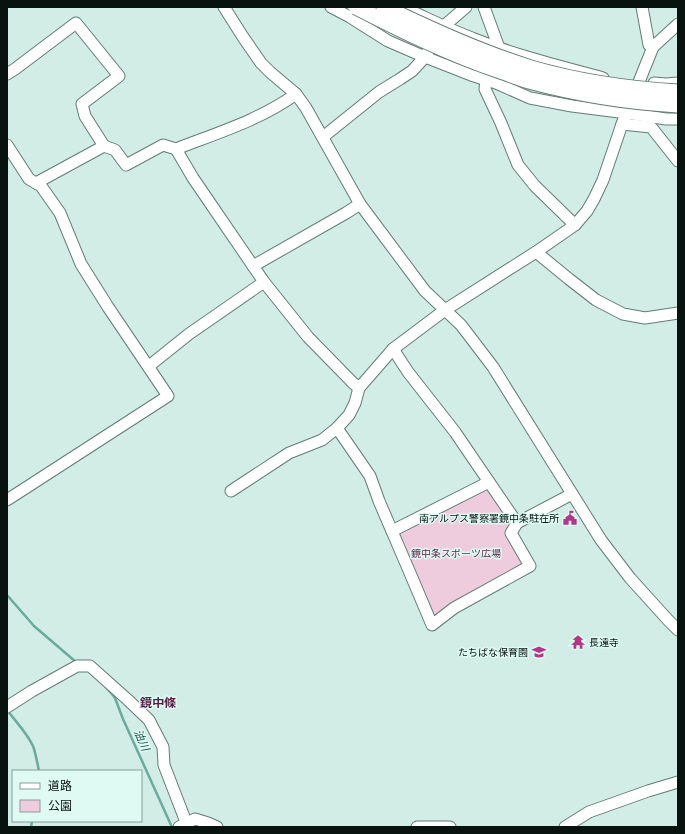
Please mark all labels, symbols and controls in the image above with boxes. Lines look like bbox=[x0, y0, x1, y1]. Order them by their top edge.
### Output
public building icon: 南アルプス警察署鏡中条駐在所 bbox=[562, 510, 578, 526]
place label: 南アルプス警察署鏡中条駐在所 bbox=[419, 511, 559, 526]
park label: 鏡中条スポーツ広場 bbox=[411, 546, 501, 561]
temple icon: 長遠寺 bbox=[570, 634, 586, 650]
place label: 長遠寺 bbox=[589, 635, 619, 650]
school or university icon: たちばな保育園 bbox=[531, 644, 547, 660]
place label: たちばな保育園 bbox=[458, 645, 528, 660]
district label: 鏡中條 bbox=[139, 693, 176, 712]
water label: 油川 bbox=[130, 727, 154, 754]
legend bbox=[12, 770, 142, 822]
text: 道路 bbox=[48, 776, 72, 795]
text: 公園 bbox=[48, 796, 72, 815]

